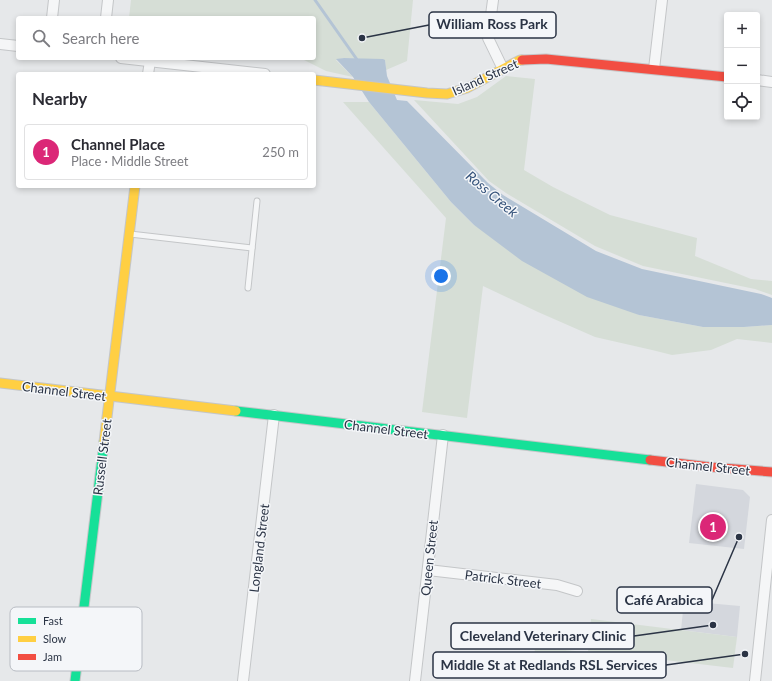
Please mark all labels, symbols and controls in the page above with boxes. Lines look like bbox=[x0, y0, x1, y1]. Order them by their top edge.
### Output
callout: William Ross Park bbox=[429, 12, 556, 38]
map controls bbox=[724, 12, 760, 120]
button: + bbox=[724, 12, 760, 48]
text: William Ross Park bbox=[436, 15, 548, 32]
search box bbox=[16, 16, 316, 60]
icon: search bbox=[30, 27, 52, 49]
text: Search here bbox=[62, 29, 139, 47]
button: − bbox=[724, 48, 760, 84]
street label: Island Street bbox=[449, 55, 521, 99]
button: locate bbox=[724, 84, 760, 120]
text: Nearby bbox=[32, 88, 87, 109]
text: Channel Place bbox=[71, 135, 165, 153]
text: 1 bbox=[42, 144, 50, 160]
text: 250 m bbox=[262, 144, 299, 160]
text: Place · Middle Street bbox=[71, 153, 188, 169]
water label: Ross Creek bbox=[463, 167, 522, 221]
your location bbox=[431, 266, 451, 286]
street label: Channel Street bbox=[21, 378, 107, 404]
street label: Channel Street bbox=[343, 416, 429, 442]
street label: Russell Street bbox=[89, 418, 115, 496]
street label: Channel Street bbox=[665, 454, 751, 478]
street label: Longland Street bbox=[246, 502, 272, 593]
pin: 1 bbox=[700, 512, 726, 542]
street label: Queen Street bbox=[417, 519, 441, 597]
street label: Patrick Street bbox=[464, 566, 542, 592]
callout: Café Arabica bbox=[617, 587, 712, 613]
text: Café Arabica bbox=[625, 591, 703, 608]
legend bbox=[10, 607, 142, 671]
text: Fast bbox=[43, 614, 63, 627]
callout: Cleveland Veterinary Clinic bbox=[451, 623, 634, 649]
text: Cleveland Veterinary Clinic bbox=[460, 627, 627, 644]
text: Slow bbox=[43, 632, 67, 645]
text: Jam bbox=[43, 650, 62, 663]
callout: Middle St at Redlands RSL Services bbox=[433, 652, 666, 678]
text: Middle St at Redlands RSL Services bbox=[441, 656, 657, 673]

